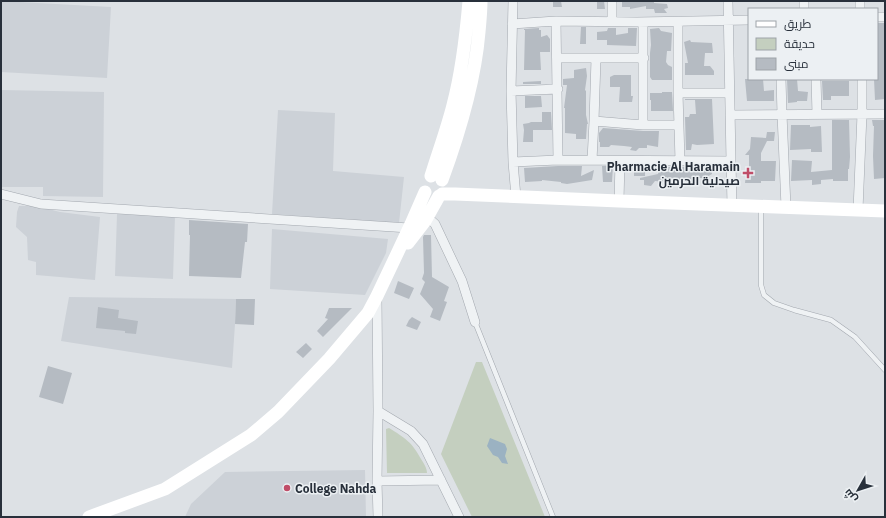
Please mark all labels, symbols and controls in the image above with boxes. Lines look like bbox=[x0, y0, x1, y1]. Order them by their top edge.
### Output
legend bbox=[748, 8, 878, 80]
text: طريق bbox=[784, 16, 812, 31]
text: حديقة bbox=[784, 36, 815, 51]
text: مبنى bbox=[784, 56, 809, 71]
place label: Pharmacie Al Haramain صيدلية الحرمين bbox=[607, 159, 740, 189]
marker: Pharmacie Al Haramain صيدلية الحرمين bbox=[743, 168, 753, 178]
north arrow bbox=[838, 470, 878, 510]
place label: College Nahda bbox=[295, 481, 377, 496]
marker: College Nahda bbox=[282, 483, 292, 493]
text: ش bbox=[840, 486, 860, 506]

